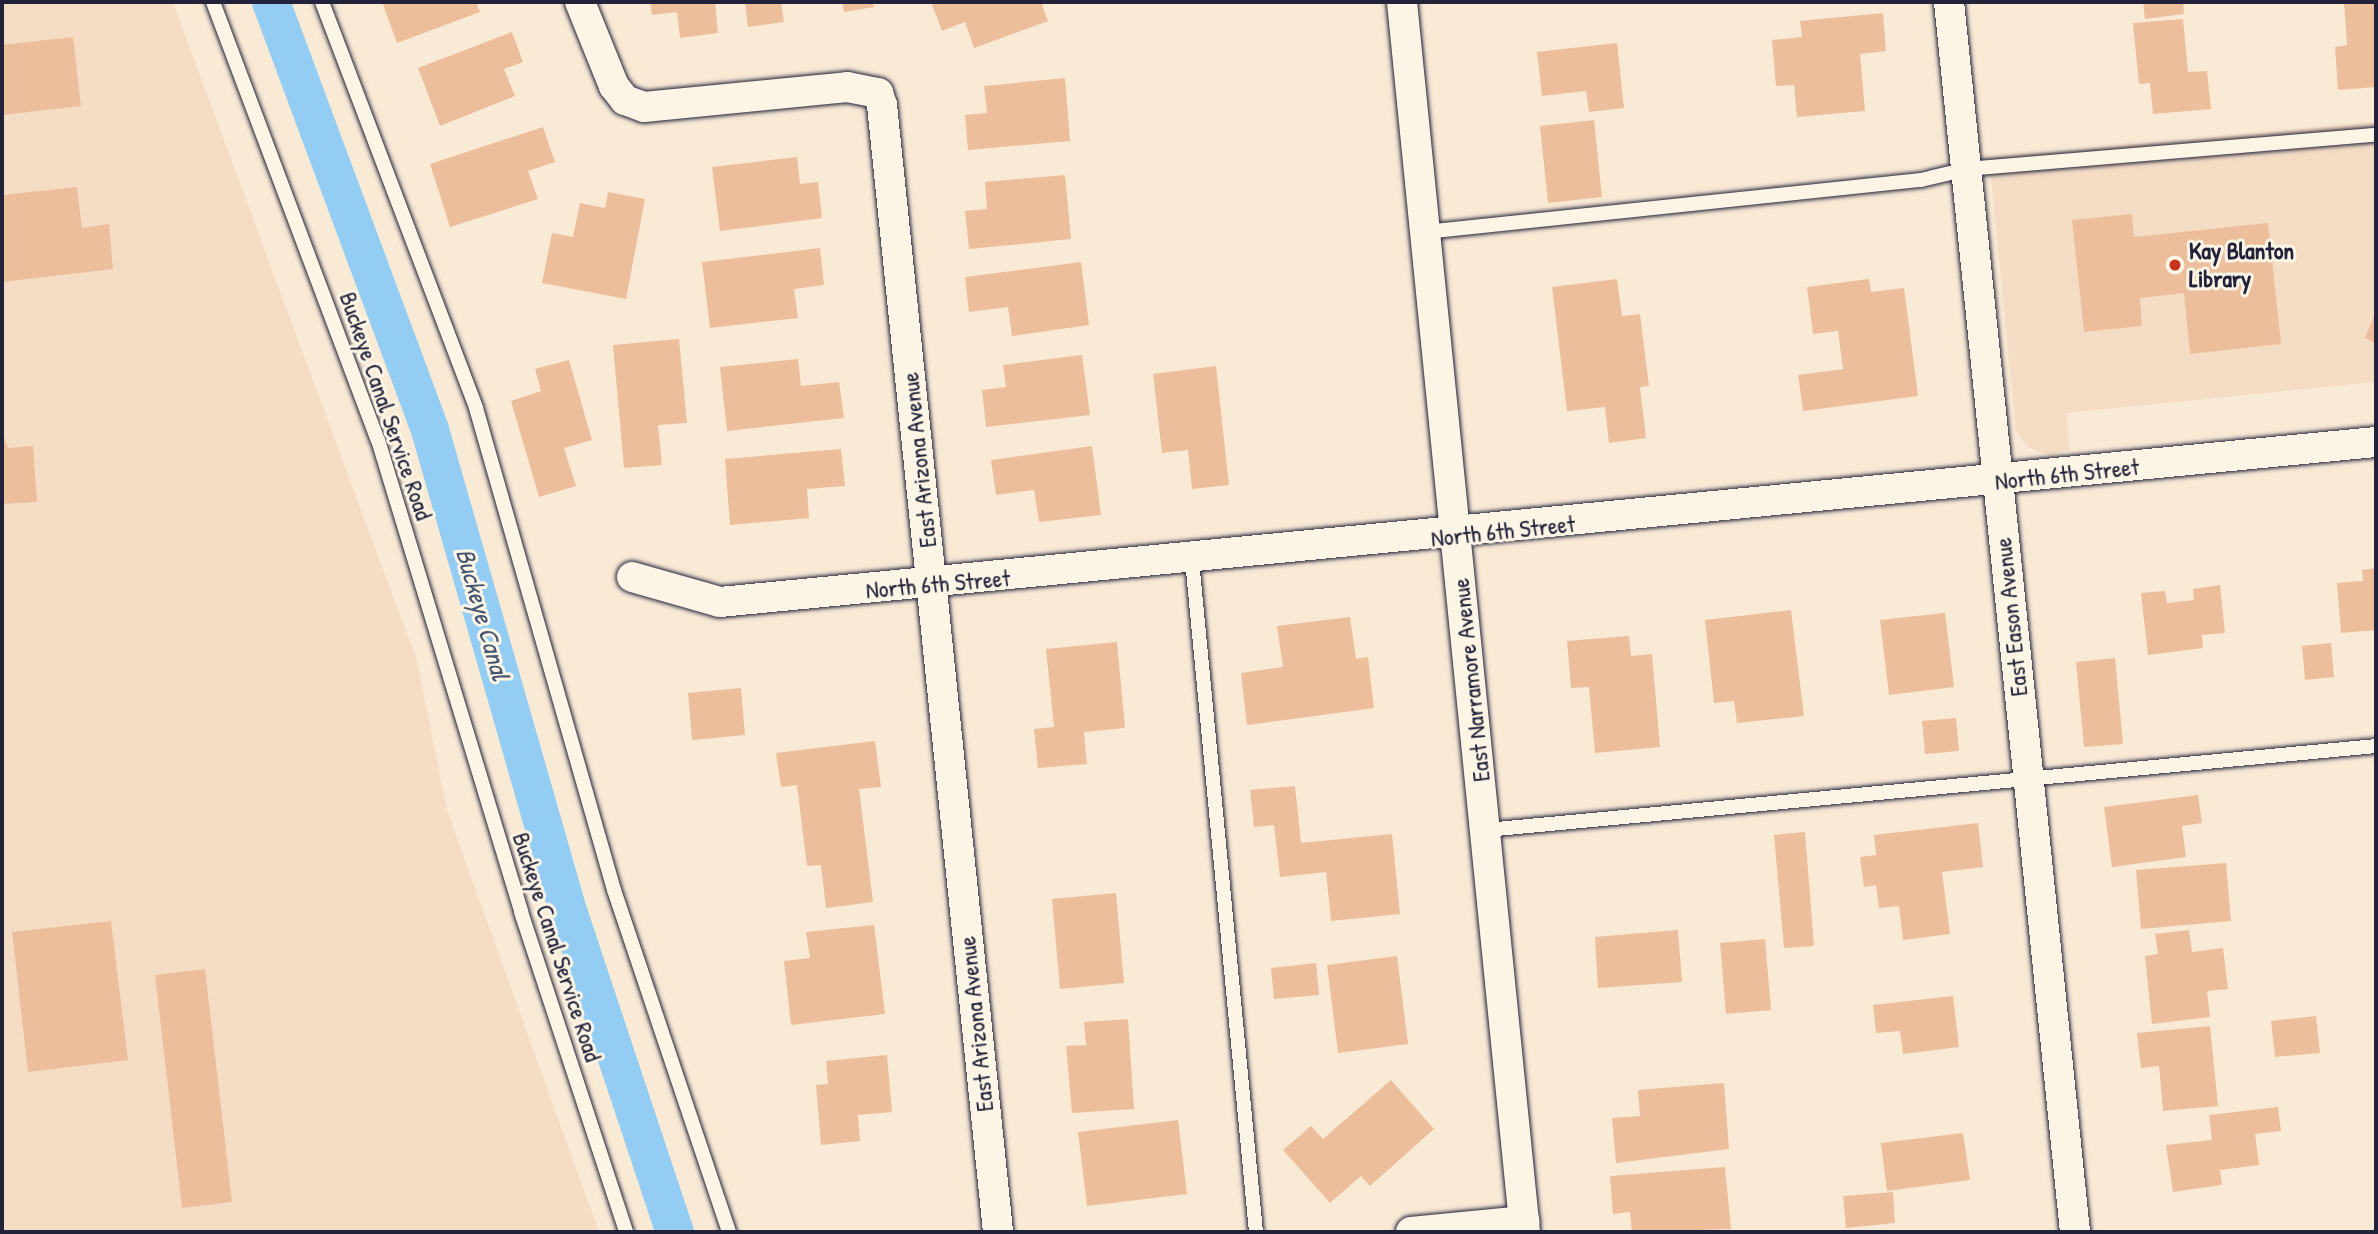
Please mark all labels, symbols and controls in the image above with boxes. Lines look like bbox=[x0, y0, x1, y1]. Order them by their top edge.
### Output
place label: Kay Blanton Library bbox=[2189, 237, 2294, 293]
marker: Kay Blanton Library bbox=[2167, 257, 2183, 273]
street label: Buckeye Canal Service Road bbox=[333, 288, 439, 524]
street label: East Arizona Avenue bbox=[895, 371, 943, 549]
street label: North 6th Street bbox=[1993, 452, 2141, 496]
street label: North 6th Street bbox=[1429, 509, 1577, 553]
street label: East Eason Avenue bbox=[1988, 536, 2034, 698]
water label: Buckeye Canal bbox=[449, 545, 517, 683]
street label: North 6th Street bbox=[865, 563, 1011, 605]
street label: East Narramore Avenue bbox=[1446, 577, 1496, 783]
street label: Buckeye Canal Service Road bbox=[506, 829, 608, 1065]
street label: East Arizona Avenue bbox=[952, 935, 1000, 1113]

